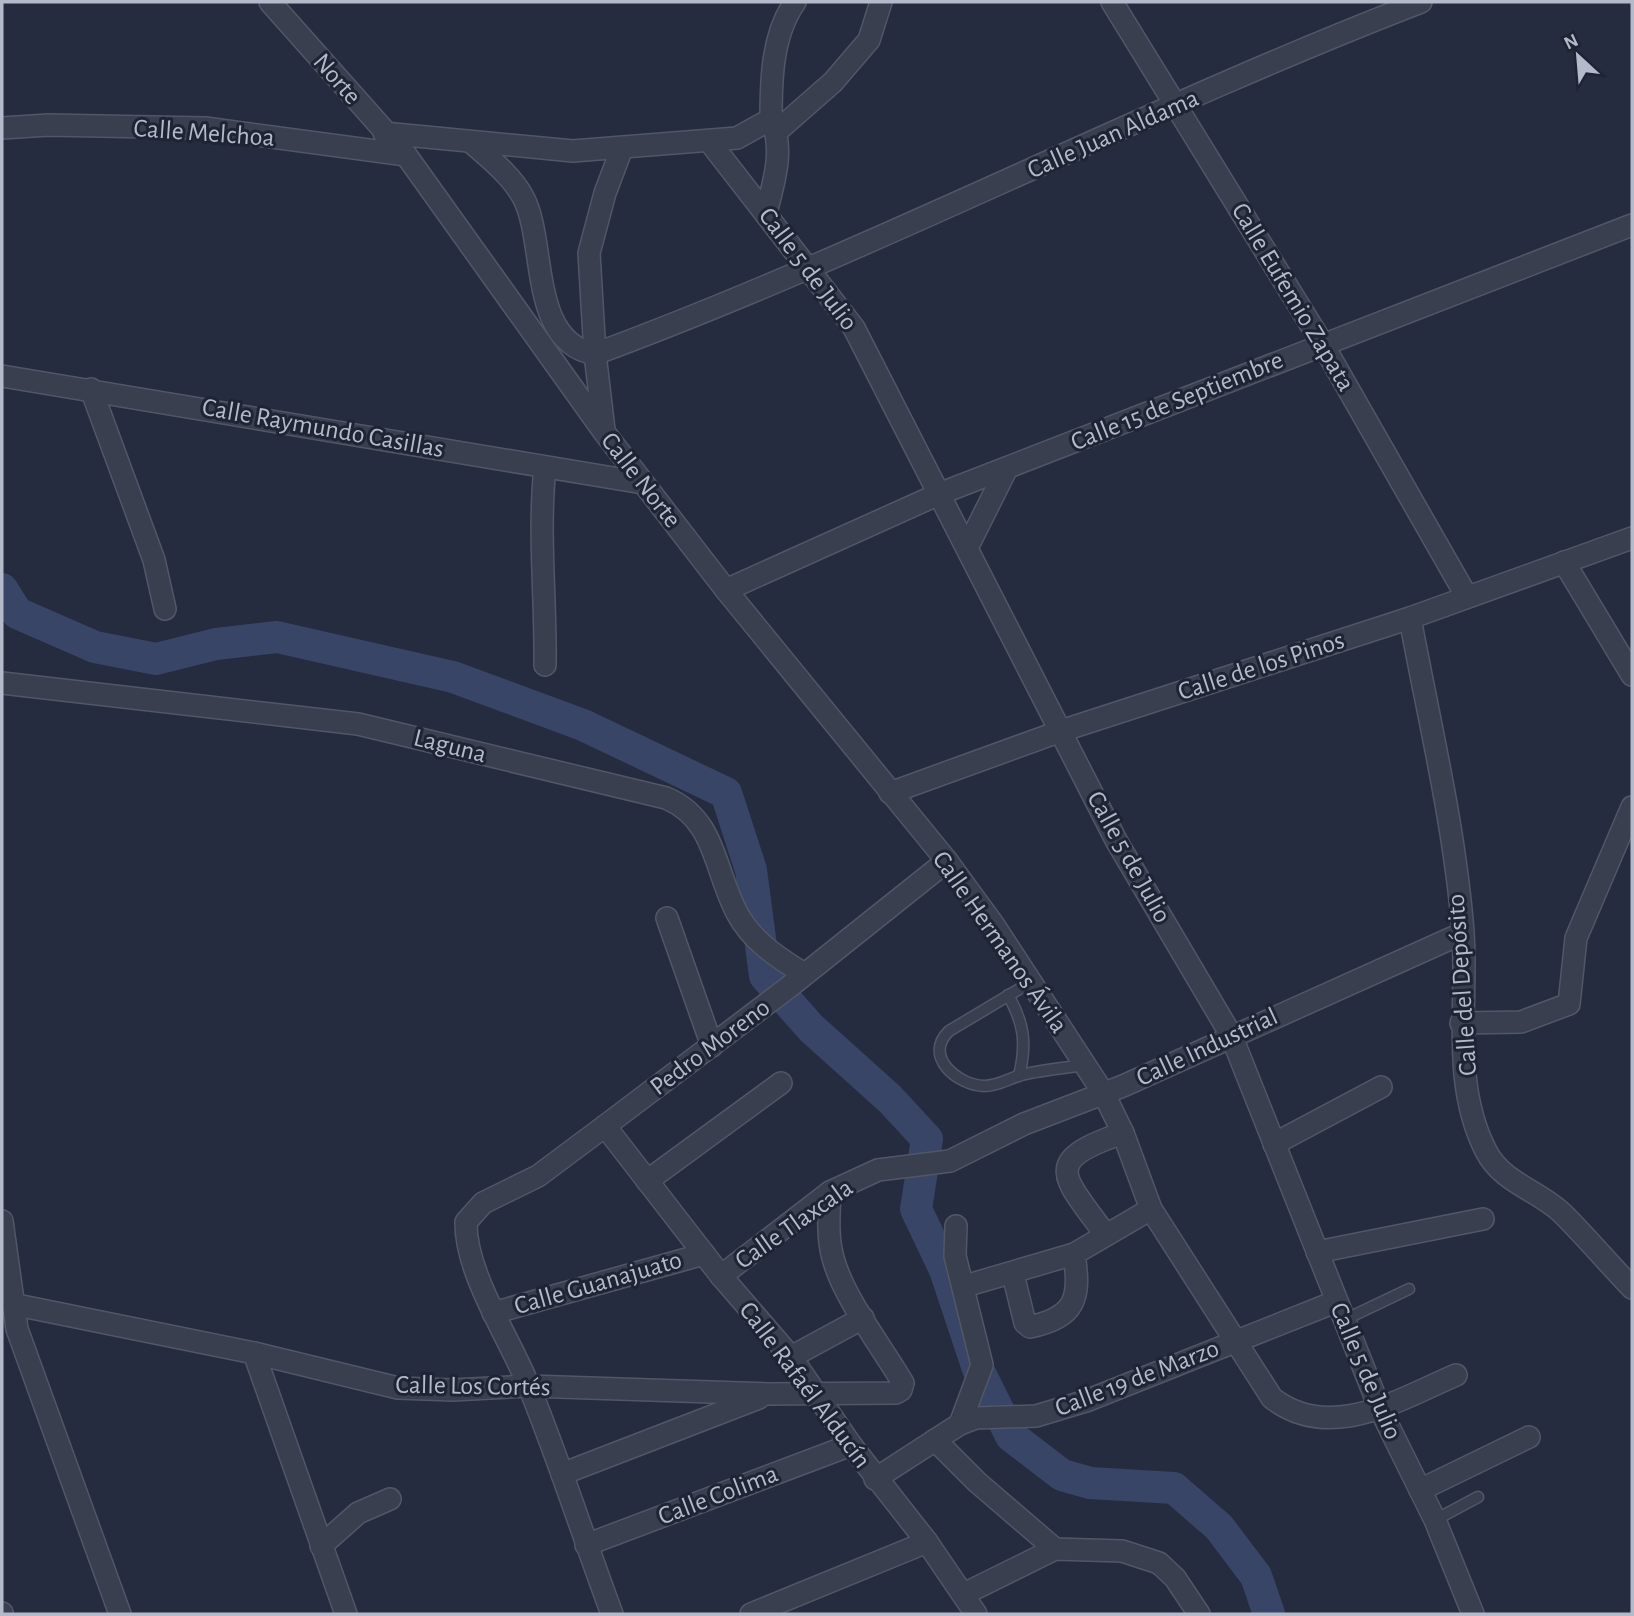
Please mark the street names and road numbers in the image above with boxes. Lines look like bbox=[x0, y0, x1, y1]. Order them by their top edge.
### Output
street label: Norte bbox=[308, 49, 366, 109]
street label: Calle Juan Aldama bbox=[1023, 85, 1203, 183]
street label: Calle Melchoa bbox=[133, 115, 275, 151]
street label: Calle Eufemio Zapata bbox=[1227, 198, 1359, 396]
street label: Calle 5 de Julio bbox=[754, 203, 862, 335]
street label: Calle 15 de Septiembre bbox=[1067, 347, 1287, 455]
street label: Calle Raymundo Casillas bbox=[200, 394, 446, 462]
street label: Calle Norte bbox=[596, 428, 686, 532]
street label: Calle de los Pinos bbox=[1175, 627, 1347, 705]
street label: Laguna bbox=[411, 724, 489, 768]
street label: Calle 5 de Julio bbox=[1082, 787, 1176, 927]
street label: Calle Hermanos Ávila bbox=[928, 845, 1074, 1038]
street label: Calle del Depósito bbox=[1443, 893, 1481, 1077]
street label: Pedro Moreno bbox=[645, 994, 775, 1100]
street label: Calle Industrial bbox=[1132, 1003, 1282, 1091]
street label: Calle Tlaxcala bbox=[731, 1174, 857, 1274]
street label: Calle Guanajuato bbox=[511, 1247, 685, 1319]
street label: Calle Rafaél Alducín bbox=[734, 1297, 876, 1473]
street label: Calle 5 de Julio bbox=[1325, 1299, 1407, 1443]
street label: Calle 19 de Marzo bbox=[1051, 1335, 1223, 1421]
street label: Calle Los Cortés bbox=[395, 1372, 551, 1400]
street label: Calle Colima bbox=[655, 1460, 781, 1530]

